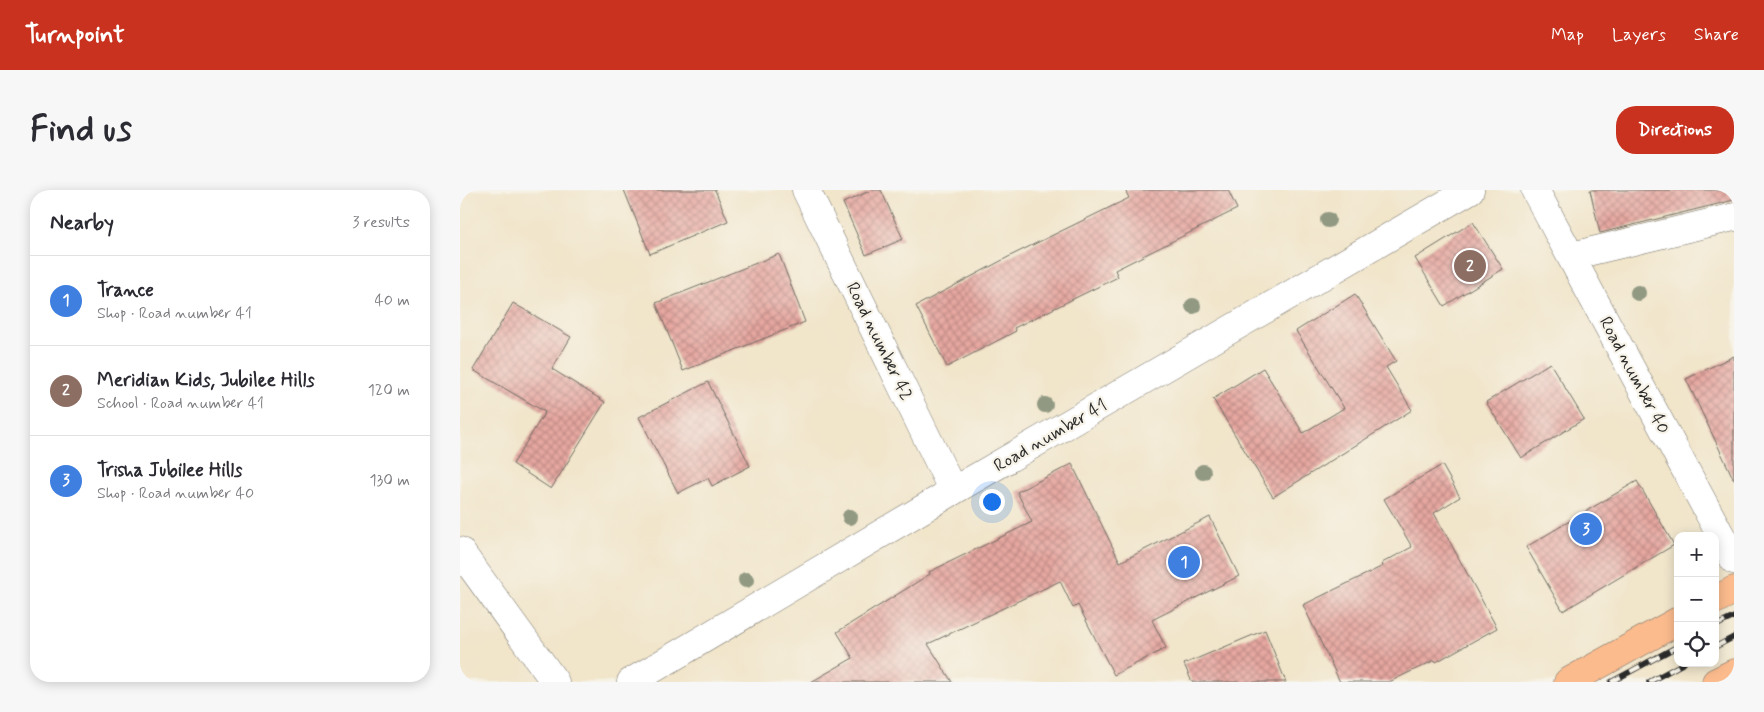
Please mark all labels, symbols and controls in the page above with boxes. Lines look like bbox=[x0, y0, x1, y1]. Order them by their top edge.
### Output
text: Turnpoint bbox=[25, 20, 125, 51]
text: Map bbox=[1551, 23, 1584, 47]
text: Layers bbox=[1612, 23, 1666, 47]
text: Share bbox=[1694, 23, 1739, 47]
button: Directions bbox=[1616, 106, 1734, 154]
text: Find us bbox=[30, 107, 132, 153]
text: Nearby bbox=[50, 209, 114, 237]
text: 3 results bbox=[352, 212, 410, 233]
pin: 2 bbox=[1454, 247, 1486, 285]
text: Trance bbox=[97, 278, 154, 303]
street label: Road number 42 bbox=[840, 278, 918, 405]
text: 1 bbox=[62, 290, 70, 311]
text: 40 m bbox=[374, 290, 410, 311]
text: Shop · Road number 41 bbox=[97, 303, 252, 324]
street label: Road number 40 bbox=[1593, 313, 1675, 438]
text: Meridian Kids, Jubilee Hills bbox=[97, 368, 315, 393]
text: 2 bbox=[62, 380, 70, 401]
text: 120 m bbox=[368, 380, 410, 401]
text: School · Road number 41 bbox=[97, 393, 264, 414]
street label: Road number 41 bbox=[989, 394, 1112, 478]
text: Trisha Jubilee Hills bbox=[97, 458, 242, 483]
text: 3 bbox=[62, 470, 70, 491]
text: 130 m bbox=[369, 470, 410, 491]
text: Shop · Road number 40 bbox=[97, 483, 254, 504]
your location bbox=[979, 489, 1005, 515]
pin: 3 bbox=[1570, 510, 1602, 548]
map controls bbox=[1674, 532, 1719, 667]
button: + bbox=[1674, 532, 1719, 577]
pin: 1 bbox=[1168, 543, 1200, 581]
button: − bbox=[1674, 577, 1719, 622]
button: locate bbox=[1674, 622, 1719, 667]

